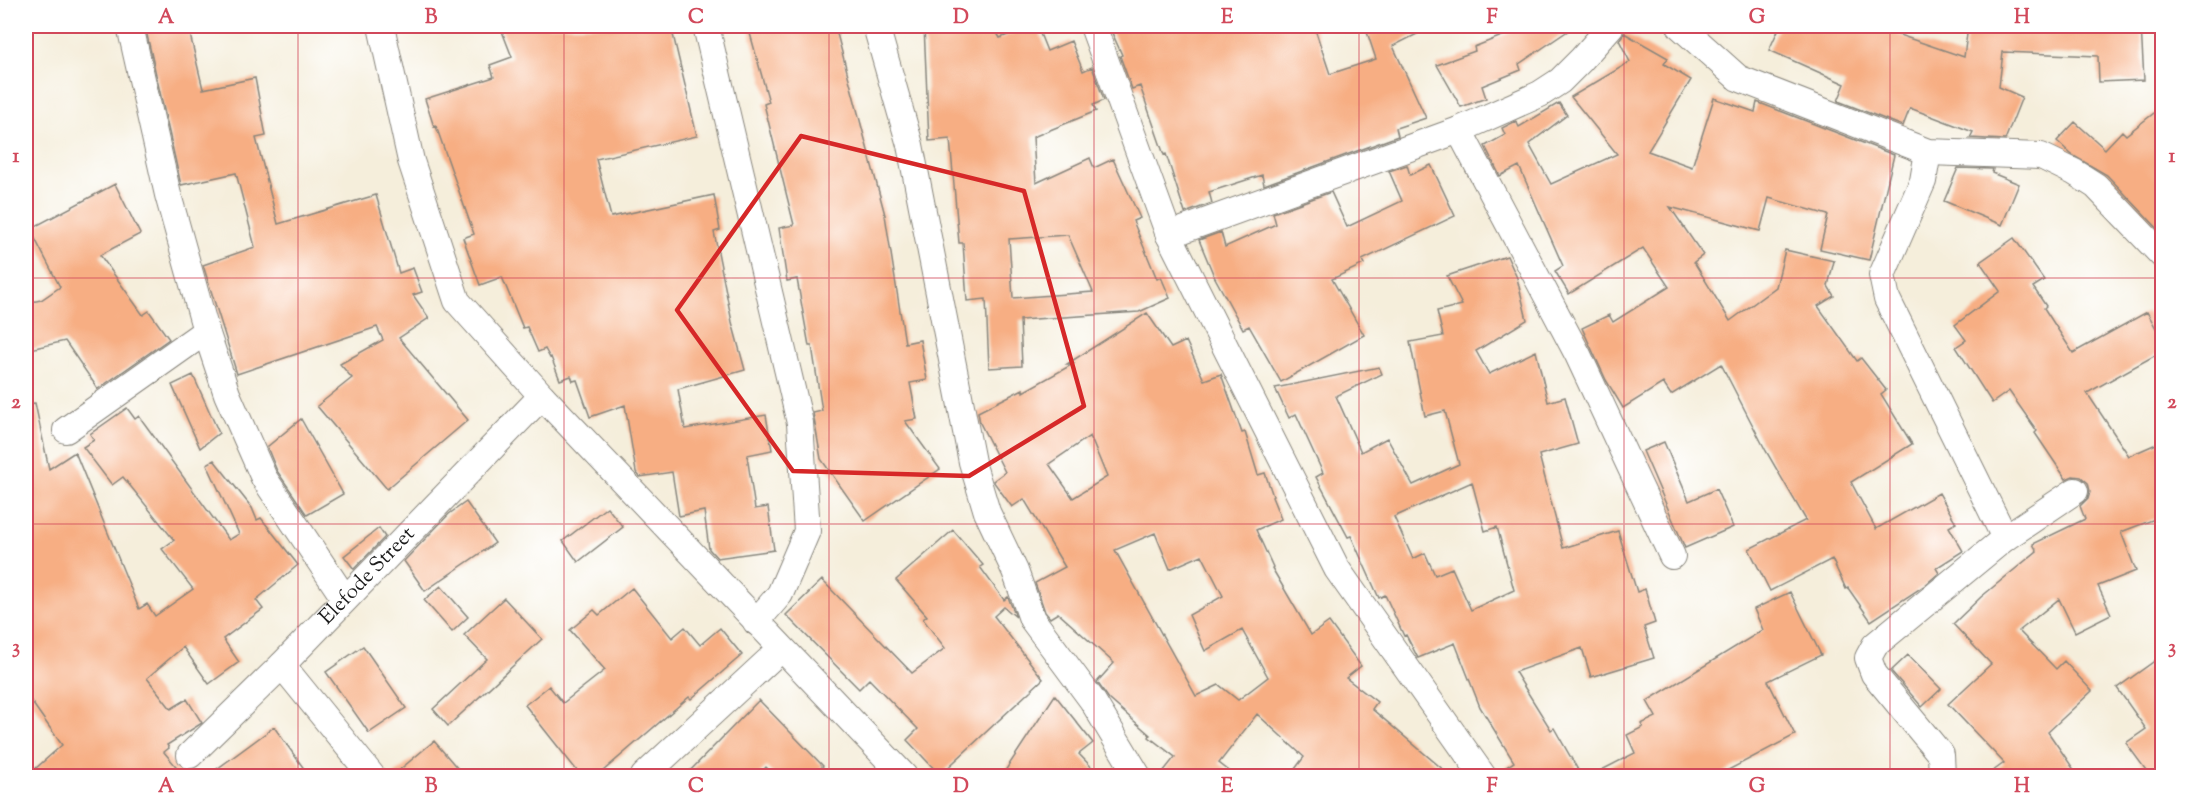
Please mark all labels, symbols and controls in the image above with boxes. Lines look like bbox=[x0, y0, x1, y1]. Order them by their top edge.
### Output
text: A bbox=[158, 4, 175, 33]
text: B bbox=[425, 4, 438, 33]
text: C bbox=[688, 4, 704, 33]
text: D bbox=[953, 4, 969, 33]
text: E bbox=[1221, 4, 1234, 33]
text: F bbox=[1486, 4, 1498, 33]
text: G bbox=[1749, 4, 1766, 33]
text: H bbox=[2014, 4, 2030, 33]
text: 1 bbox=[13, 143, 20, 172]
text: 1 bbox=[2169, 143, 2176, 172]
text: 2 bbox=[11, 389, 21, 418]
text: 2 bbox=[2167, 389, 2177, 418]
street label: Elefode Street bbox=[313, 520, 422, 632]
text: 3 bbox=[12, 634, 20, 663]
text: 3 bbox=[2168, 634, 2176, 663]
text: A bbox=[158, 773, 175, 802]
text: B bbox=[425, 773, 438, 802]
text: C bbox=[688, 773, 704, 802]
text: D bbox=[953, 773, 969, 802]
text: E bbox=[1221, 773, 1234, 802]
text: F bbox=[1486, 773, 1498, 802]
text: G bbox=[1749, 773, 1766, 802]
text: H bbox=[2014, 773, 2030, 802]

